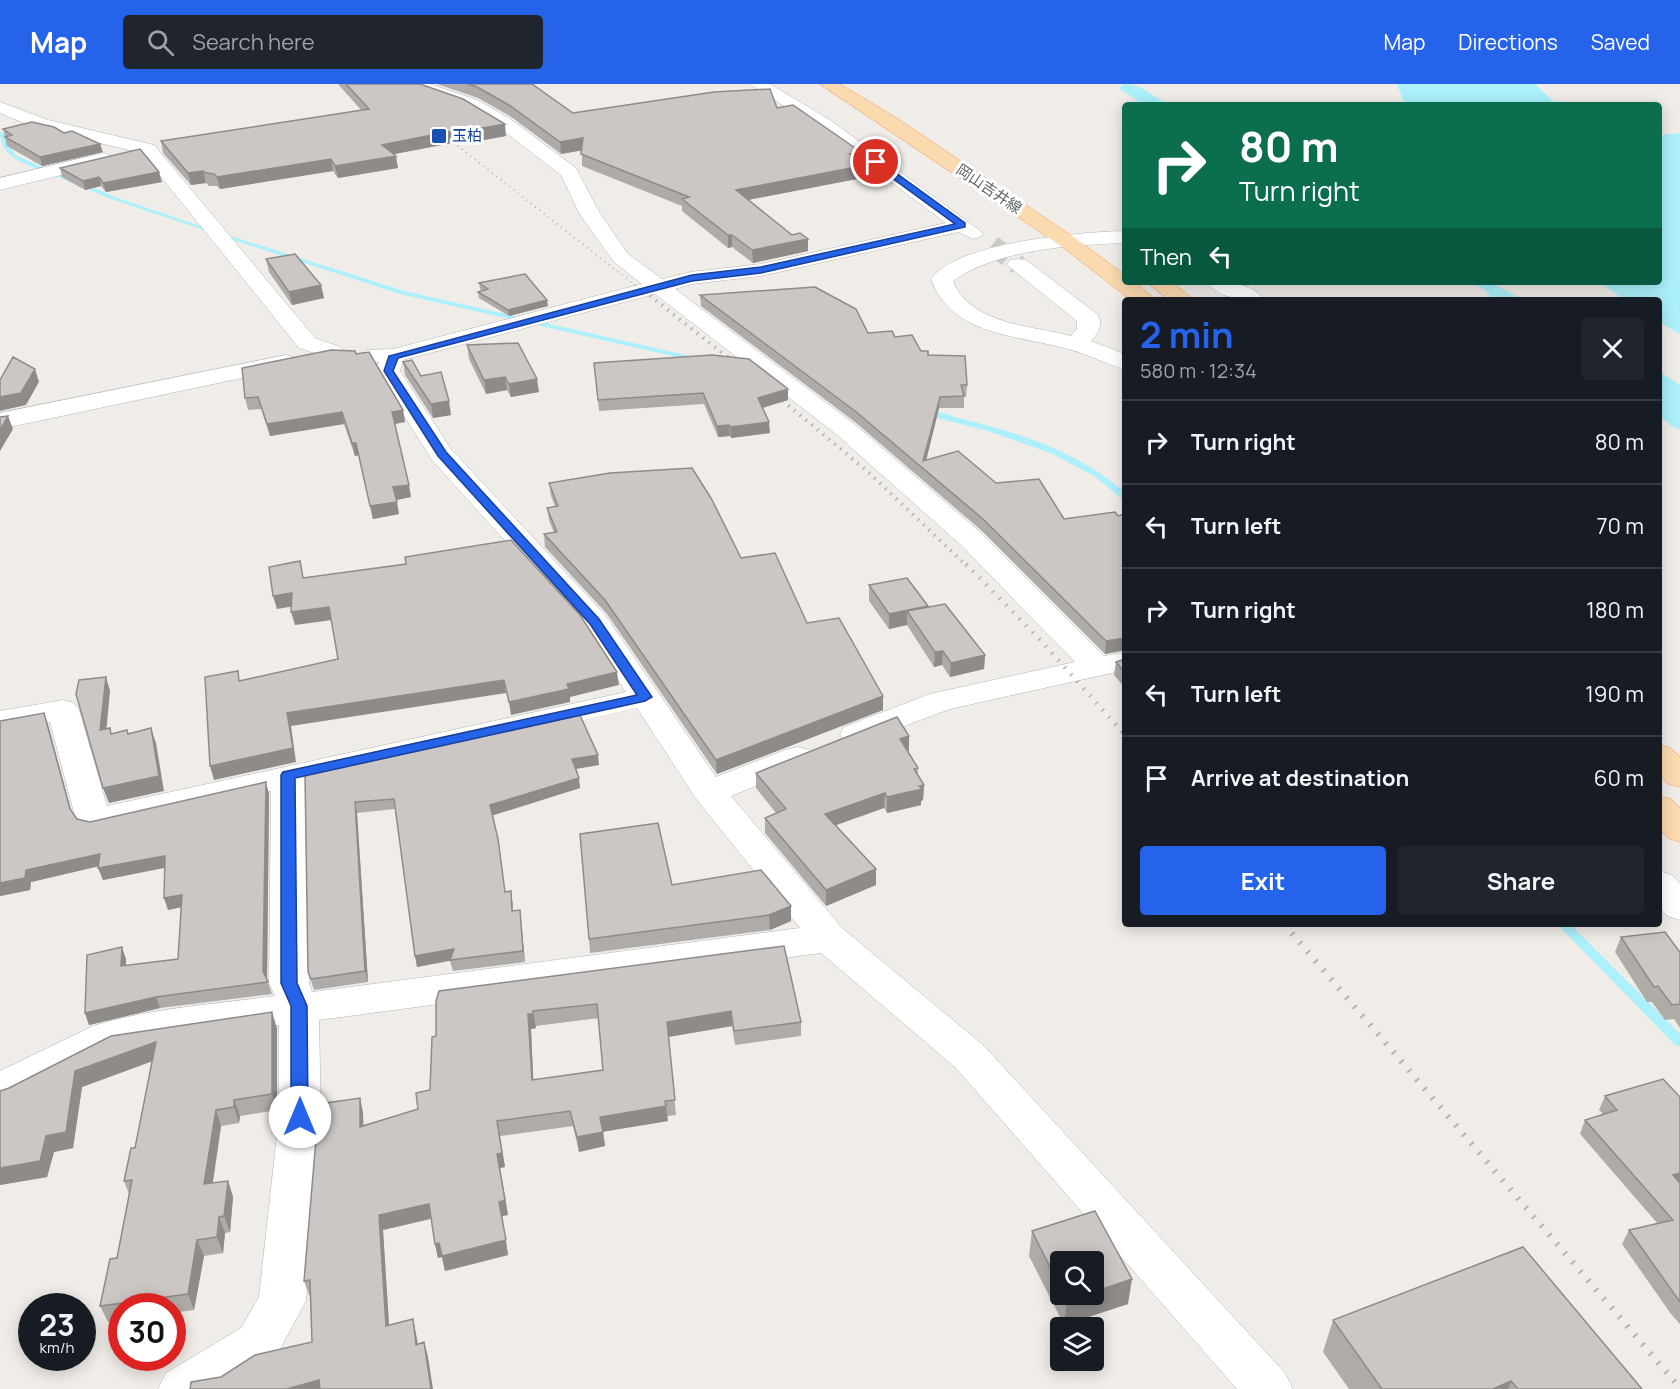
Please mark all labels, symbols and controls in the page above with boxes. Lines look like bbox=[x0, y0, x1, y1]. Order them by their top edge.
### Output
search box bbox=[123, 15, 543, 69]
text: Map bbox=[30, 23, 87, 61]
icon: search bbox=[144, 26, 177, 59]
text: Search here bbox=[192, 27, 315, 57]
text: Map bbox=[1384, 28, 1425, 56]
text: Directions bbox=[1458, 28, 1558, 56]
text: Saved bbox=[1591, 28, 1650, 56]
text: 80 m bbox=[1239, 117, 1339, 175]
place label: 玉柏 bbox=[452, 125, 482, 146]
icon: right bbox=[1140, 126, 1218, 204]
marker: 玉柏 bbox=[430, 127, 448, 145]
pin bbox=[850, 136, 901, 187]
icon: arrive bbox=[859, 145, 892, 178]
street label: 岡山吉井線 bbox=[952, 159, 1026, 218]
text: Turn right bbox=[1239, 172, 1360, 209]
icon: left bbox=[1204, 240, 1237, 273]
text: Then bbox=[1140, 242, 1192, 272]
text: 2 min bbox=[1140, 310, 1234, 359]
button: close bbox=[1581, 317, 1644, 380]
text: 580 m · 12:34 bbox=[1140, 357, 1257, 384]
icon: right bbox=[1140, 426, 1173, 459]
text: Turn right bbox=[1191, 427, 1296, 457]
text: 80 m bbox=[1595, 427, 1644, 457]
icon: left bbox=[1140, 510, 1173, 543]
text: Turn left bbox=[1191, 511, 1281, 541]
text: 70 m bbox=[1596, 511, 1644, 541]
icon: right bbox=[1140, 594, 1173, 627]
text: Turn right bbox=[1191, 595, 1296, 625]
text: 180 m bbox=[1586, 595, 1644, 625]
icon: left bbox=[1140, 678, 1173, 711]
text: Turn left bbox=[1191, 679, 1281, 709]
text: 190 m bbox=[1585, 679, 1644, 709]
icon: arrive bbox=[1140, 762, 1173, 795]
text: Arrive at destination bbox=[1191, 763, 1409, 793]
text: 60 m bbox=[1594, 763, 1644, 793]
button: Exit bbox=[1140, 846, 1386, 915]
button: Share bbox=[1398, 846, 1644, 915]
position arrow bbox=[268, 1085, 332, 1149]
map controls bbox=[1050, 1251, 1104, 1371]
button: search bbox=[1050, 1251, 1104, 1305]
speed limit sign: 30 bbox=[108, 1293, 186, 1371]
text: 23 bbox=[39, 1304, 75, 1345]
button: layers bbox=[1050, 1317, 1104, 1371]
text: km/h bbox=[40, 1337, 74, 1358]

